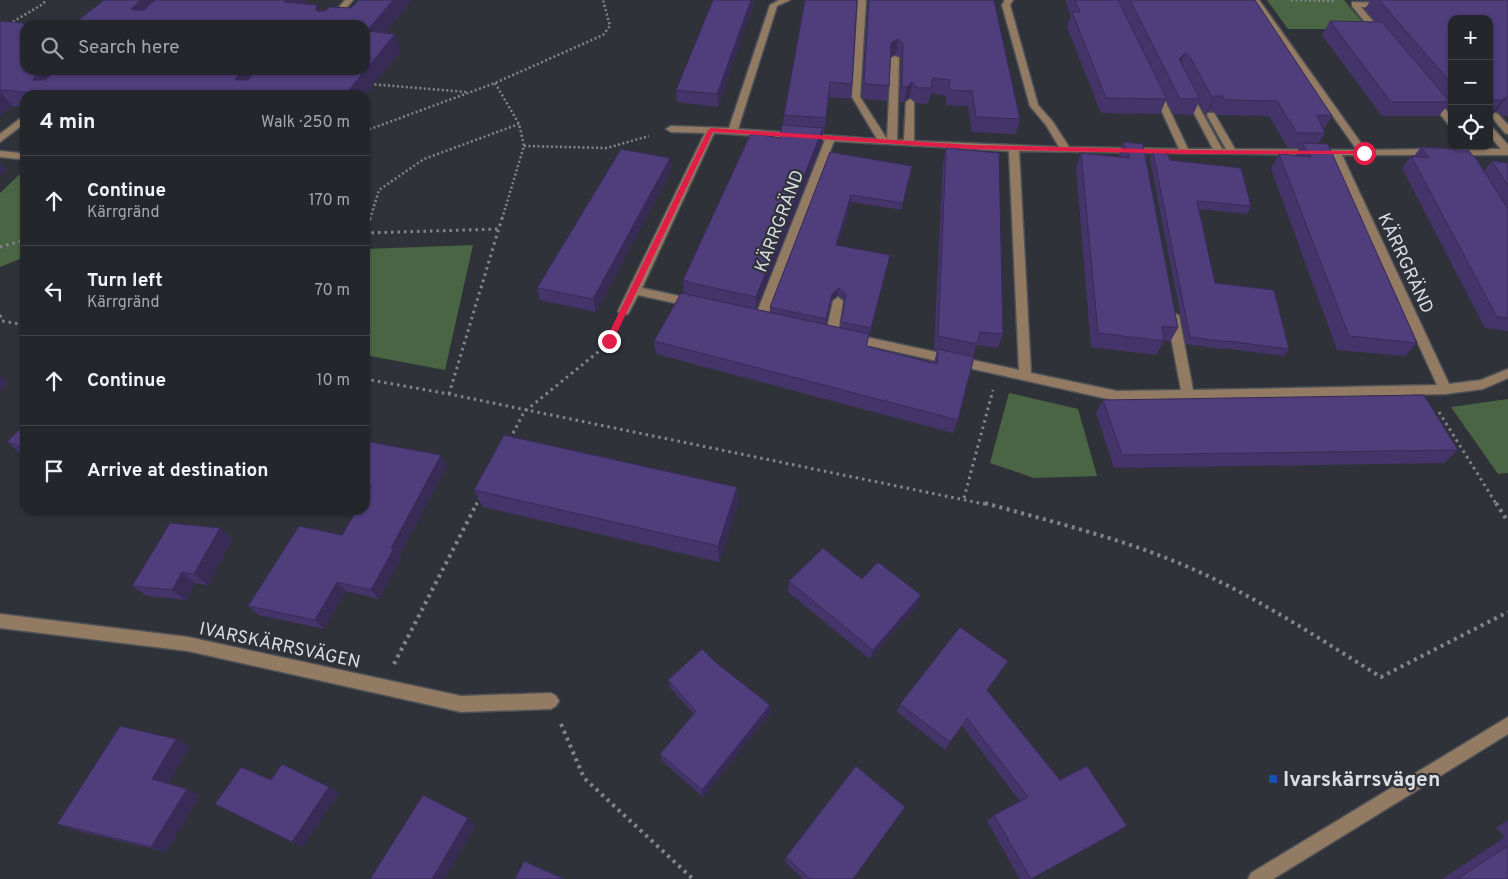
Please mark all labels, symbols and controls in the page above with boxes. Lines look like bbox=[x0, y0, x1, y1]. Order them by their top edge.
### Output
map controls bbox=[1448, 15, 1493, 150]
button: + bbox=[1448, 15, 1493, 60]
search box bbox=[20, 20, 370, 75]
icon: search bbox=[38, 34, 66, 62]
text: Search here bbox=[78, 36, 180, 60]
button: − bbox=[1448, 60, 1493, 105]
button: locate bbox=[1448, 105, 1493, 150]
text: 4 min bbox=[40, 109, 96, 136]
text: Walk · 250 m bbox=[261, 113, 350, 133]
route start bbox=[1353, 142, 1376, 165]
street label: KÄRRGRÄND bbox=[748, 166, 811, 276]
text: Continue bbox=[87, 179, 166, 203]
icon: ahead bbox=[40, 187, 68, 215]
text: 170 m bbox=[309, 191, 350, 211]
text: Kärrgränd bbox=[87, 203, 159, 223]
street label: KÄRRGRÄND bbox=[1371, 209, 1440, 317]
text: Turn left bbox=[87, 269, 163, 293]
icon: left bbox=[40, 277, 68, 305]
text: 70 m bbox=[315, 281, 350, 301]
text: Kärrgränd bbox=[87, 293, 159, 313]
route end bbox=[598, 330, 621, 353]
icon: ahead bbox=[40, 367, 68, 395]
text: Continue bbox=[87, 369, 166, 393]
text: 10 m bbox=[316, 371, 350, 391]
icon: arrive bbox=[40, 457, 68, 485]
text: Arrive at destination bbox=[87, 459, 268, 483]
street label: IVARSKÄRRSVÄGEN bbox=[197, 616, 363, 675]
place label: Ivarskärrsvägen bbox=[1283, 767, 1440, 794]
marker: Ivarskärrsvägen bbox=[1267, 773, 1279, 785]

